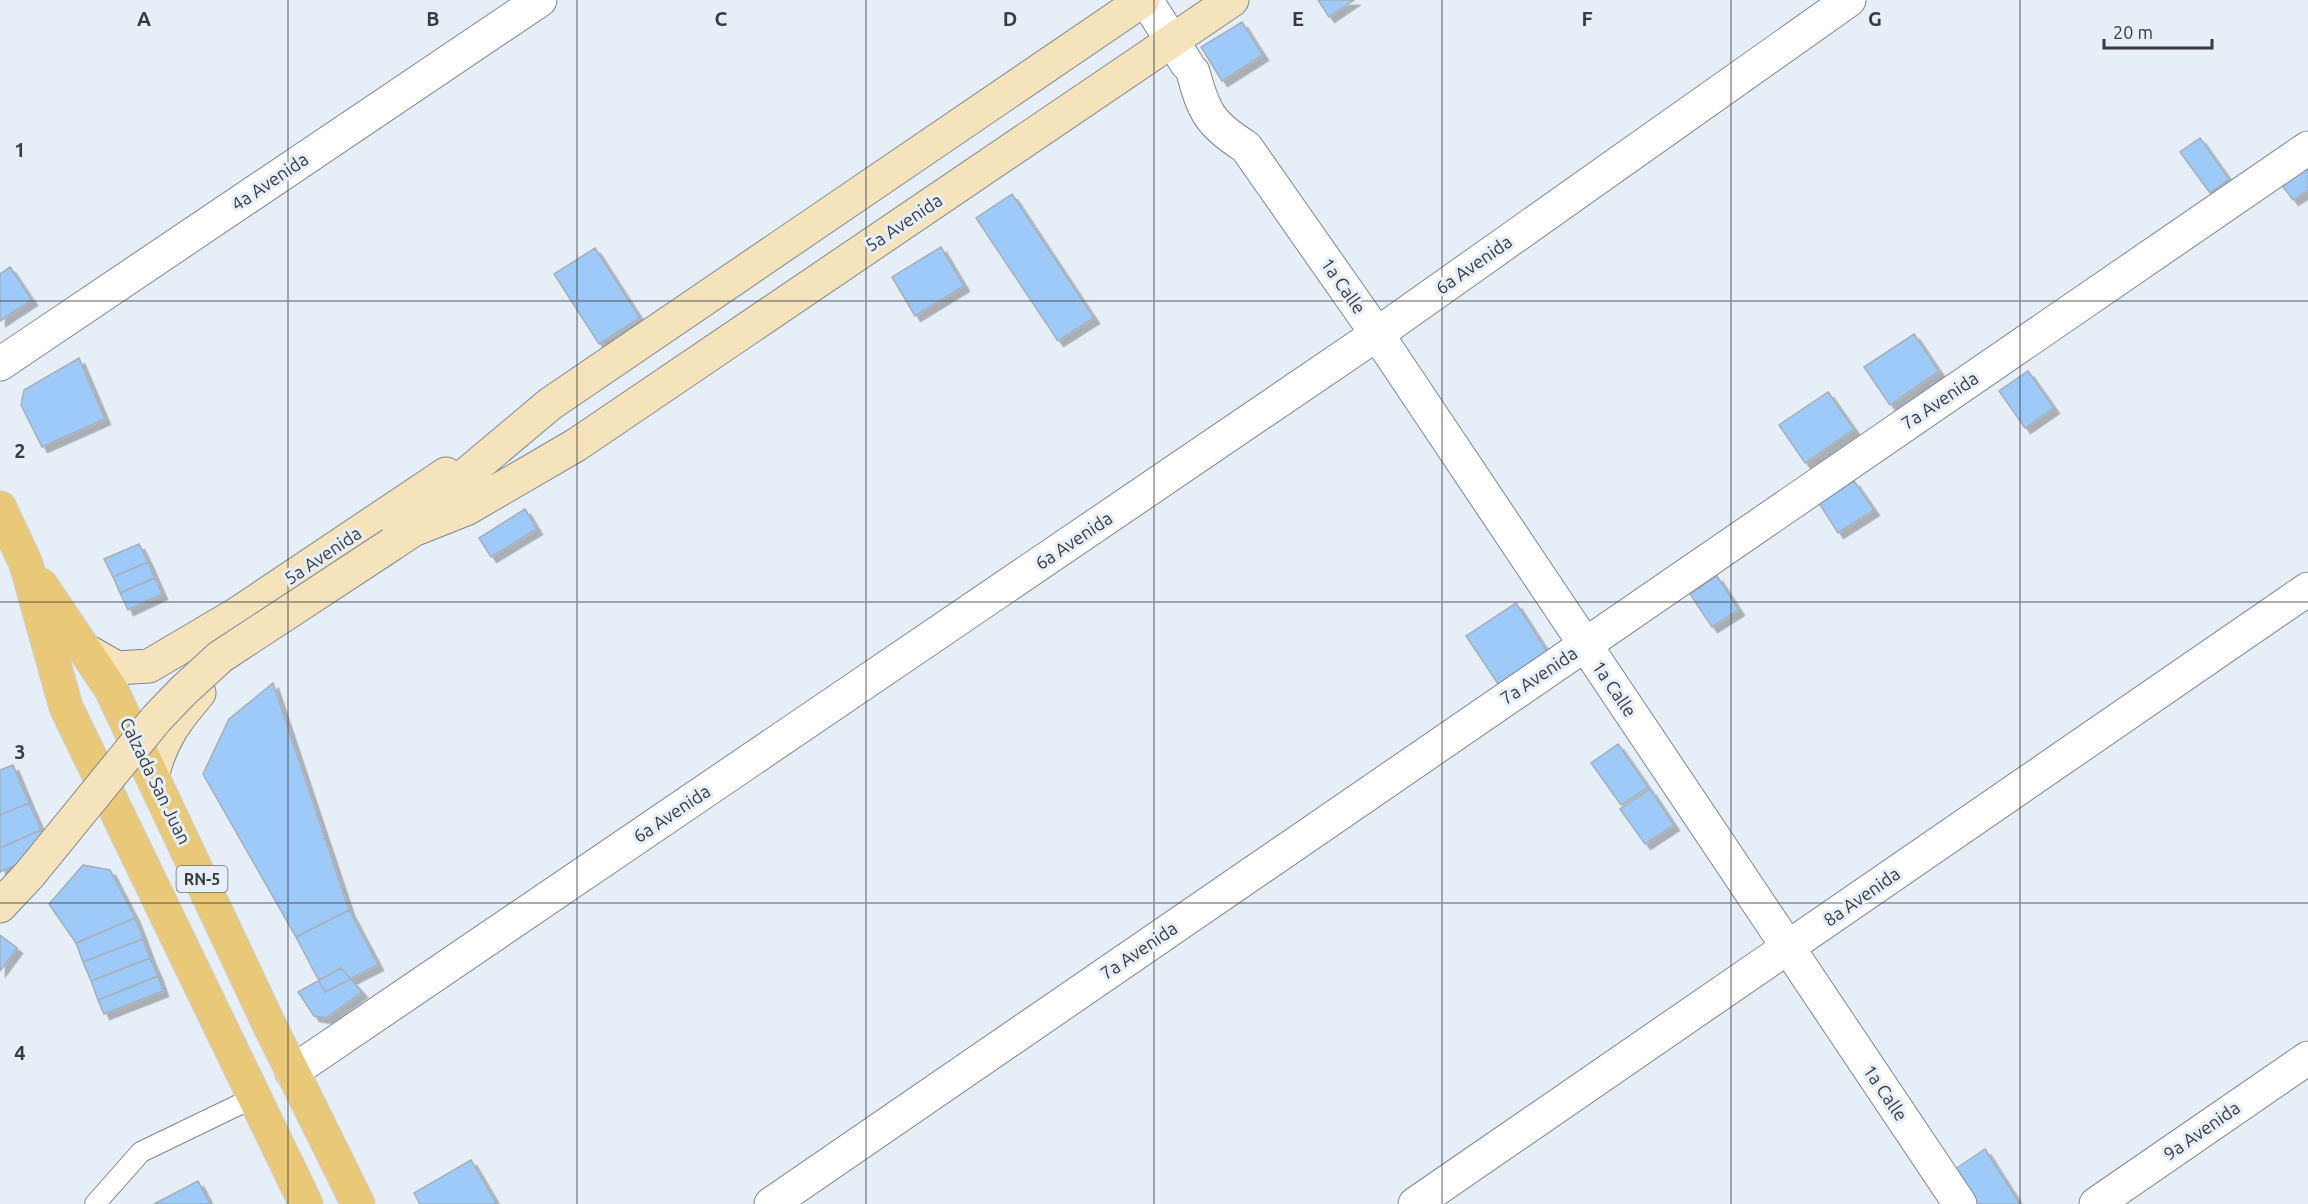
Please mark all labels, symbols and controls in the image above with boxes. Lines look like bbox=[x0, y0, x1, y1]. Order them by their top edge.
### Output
text: A bbox=[137, 7, 151, 30]
text: B bbox=[426, 7, 440, 30]
text: C bbox=[715, 7, 728, 30]
text: D bbox=[1003, 7, 1017, 30]
text: E bbox=[1292, 7, 1304, 30]
text: F bbox=[1581, 7, 1593, 30]
text: G bbox=[1868, 7, 1882, 30]
scale bar bbox=[2104, 12, 2212, 50]
text: 20 m bbox=[2113, 22, 2153, 42]
text: 1 bbox=[14, 138, 26, 161]
street label: 4a Avenida bbox=[227, 148, 312, 214]
street label: 5a Avenida bbox=[861, 189, 946, 255]
street label: 6a Avenida bbox=[1432, 231, 1515, 298]
street label: 1a Calle bbox=[1318, 254, 1370, 317]
street label: 7a Avenida bbox=[1897, 367, 1982, 433]
text: 2 bbox=[14, 439, 26, 462]
street label: 6a Avenida bbox=[1031, 507, 1116, 573]
street label: 5a Avenida bbox=[280, 522, 365, 588]
street label: 7a Avenida bbox=[1496, 642, 1581, 708]
street label: 1a Calle bbox=[1589, 657, 1641, 720]
street label: Calzada San Juan bbox=[117, 714, 195, 847]
text: 3 bbox=[14, 740, 26, 763]
street label: 6a Avenida bbox=[629, 780, 714, 846]
street label: 8a Avenida bbox=[1820, 863, 1903, 930]
road number: RN-5 bbox=[176, 866, 228, 892]
street label: 7a Avenida bbox=[1096, 917, 1181, 983]
text: 4 bbox=[14, 1041, 26, 1064]
street label: 1a Calle bbox=[1860, 1061, 1912, 1124]
street label: 9a Avenida bbox=[2160, 1097, 2243, 1164]

